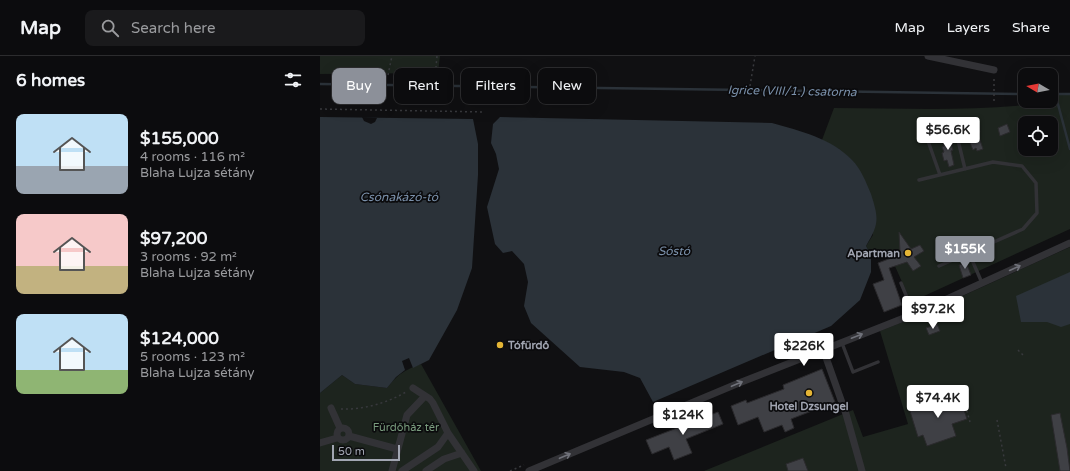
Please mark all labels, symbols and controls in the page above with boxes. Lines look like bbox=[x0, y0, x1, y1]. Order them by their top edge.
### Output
search box bbox=[85, 10, 365, 46]
text: Map bbox=[20, 17, 61, 39]
icon: search bbox=[99, 17, 121, 39]
text: Search here bbox=[131, 19, 215, 37]
text: Map bbox=[895, 19, 925, 36]
text: Layers bbox=[947, 19, 990, 36]
text: Share bbox=[1012, 19, 1050, 36]
chip: Buy bbox=[332, 68, 386, 104]
chip: Rent bbox=[394, 68, 453, 104]
chip: Filters bbox=[461, 68, 530, 104]
chip: New bbox=[538, 68, 596, 104]
north arrow bbox=[1018, 68, 1058, 108]
map controls bbox=[1018, 68, 1058, 156]
icon: filters bbox=[282, 69, 304, 91]
text: 6 homes bbox=[16, 70, 85, 91]
water label: Igrice (VIII/1.) csatorna bbox=[727, 83, 857, 99]
button: locate bbox=[1018, 116, 1058, 156]
pin: $56.6K bbox=[915, 117, 981, 151]
text: $56.6K bbox=[926, 122, 970, 138]
text: $155,000 bbox=[140, 128, 219, 149]
icon: home bbox=[48, 130, 96, 178]
text: 4 rooms · 116 m² bbox=[140, 149, 245, 165]
text: Blaha Lujza sétány bbox=[140, 165, 255, 181]
water label: Csónakázó-tó bbox=[360, 190, 439, 204]
text: $97,200 bbox=[140, 228, 207, 249]
icon: home bbox=[48, 230, 96, 278]
pin: $155K bbox=[937, 236, 993, 270]
text: $155K bbox=[944, 241, 986, 257]
water label: Sóstó bbox=[658, 244, 691, 258]
place label: Apartman bbox=[847, 247, 900, 261]
marker: Apartman bbox=[903, 248, 913, 258]
text: 3 rooms · 92 m² bbox=[140, 249, 237, 265]
one-way arrow bbox=[1009, 264, 1021, 271]
text: Blaha Lujza sétány bbox=[140, 265, 255, 281]
pin: $97.2K bbox=[900, 296, 966, 330]
text: $97.2K bbox=[911, 301, 955, 317]
text: $124,000 bbox=[140, 328, 219, 349]
icon: home bbox=[48, 330, 96, 378]
one-way arrow bbox=[851, 331, 863, 339]
pin: $226K bbox=[776, 333, 832, 367]
text: $226K bbox=[783, 338, 825, 354]
place label: Tófürdő bbox=[507, 339, 550, 352]
marker: Tófürdő bbox=[495, 340, 505, 350]
text: 5 rooms · 123 m² bbox=[140, 349, 245, 365]
text: Blaha Lujza sétány bbox=[140, 365, 255, 381]
one-way arrow bbox=[730, 380, 742, 387]
pin: $74.4K bbox=[905, 385, 971, 419]
marker: Hotel Dzsungel bbox=[804, 388, 814, 398]
text: $74.4K bbox=[916, 390, 960, 406]
place label: Hotel Dzsungel bbox=[769, 400, 849, 414]
pin: $124K bbox=[655, 402, 711, 436]
text: $124K bbox=[662, 407, 704, 423]
park label: Fürdőház tér bbox=[373, 421, 440, 434]
scale bar bbox=[332, 443, 400, 462]
text: 50 m bbox=[338, 445, 365, 458]
one-way arrow bbox=[559, 452, 571, 460]

